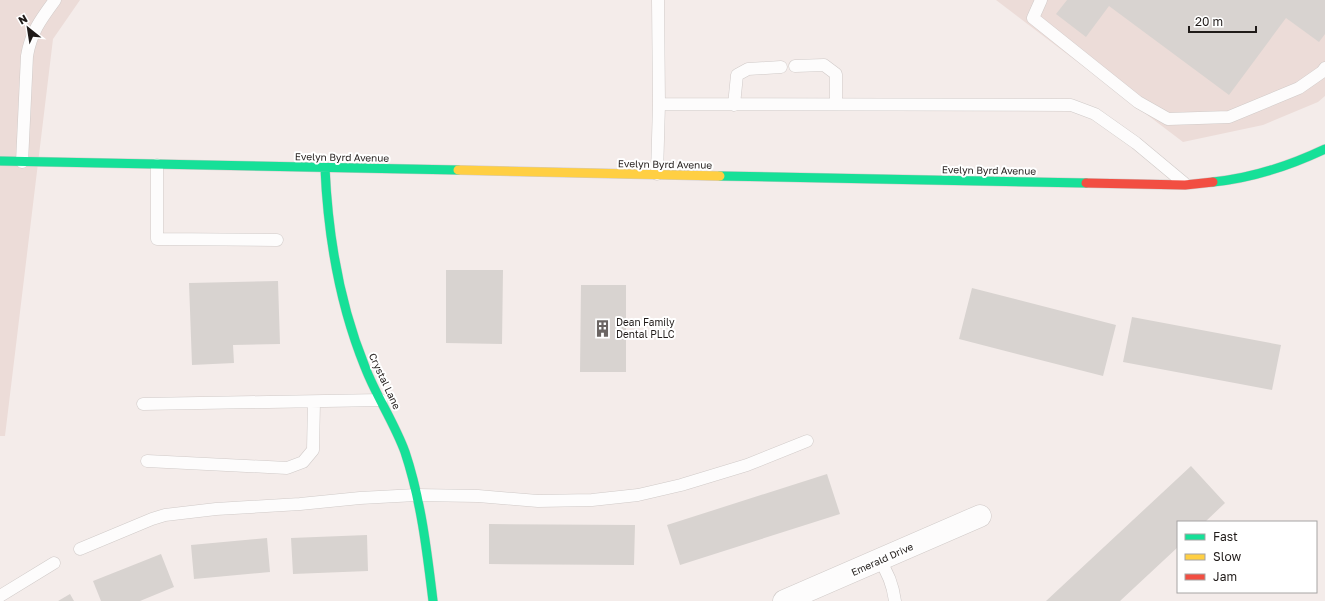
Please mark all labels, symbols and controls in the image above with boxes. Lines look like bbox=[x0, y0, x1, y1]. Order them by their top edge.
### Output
north arrow bbox=[8, 8, 48, 48]
scale bar bbox=[1189, 8, 1256, 34]
text: N bbox=[16, 11, 30, 27]
text: 20 m bbox=[1195, 14, 1223, 29]
street label: Evelyn Byrd Avenue bbox=[295, 150, 389, 164]
street label: Evelyn Byrd Avenue bbox=[618, 157, 712, 171]
street label: Evelyn Byrd Avenue bbox=[942, 163, 1036, 177]
place label: Dean Family Dental PLLC bbox=[616, 316, 675, 340]
building icon: Dean Family Dental PLLC bbox=[593, 318, 613, 338]
street label: Crystal Lane bbox=[367, 351, 403, 411]
legend bbox=[1177, 521, 1317, 593]
text: Fast bbox=[1213, 529, 1238, 544]
street label: Emerald Drive bbox=[849, 540, 915, 578]
text: Slow bbox=[1213, 549, 1241, 564]
text: Jam bbox=[1213, 569, 1237, 584]

